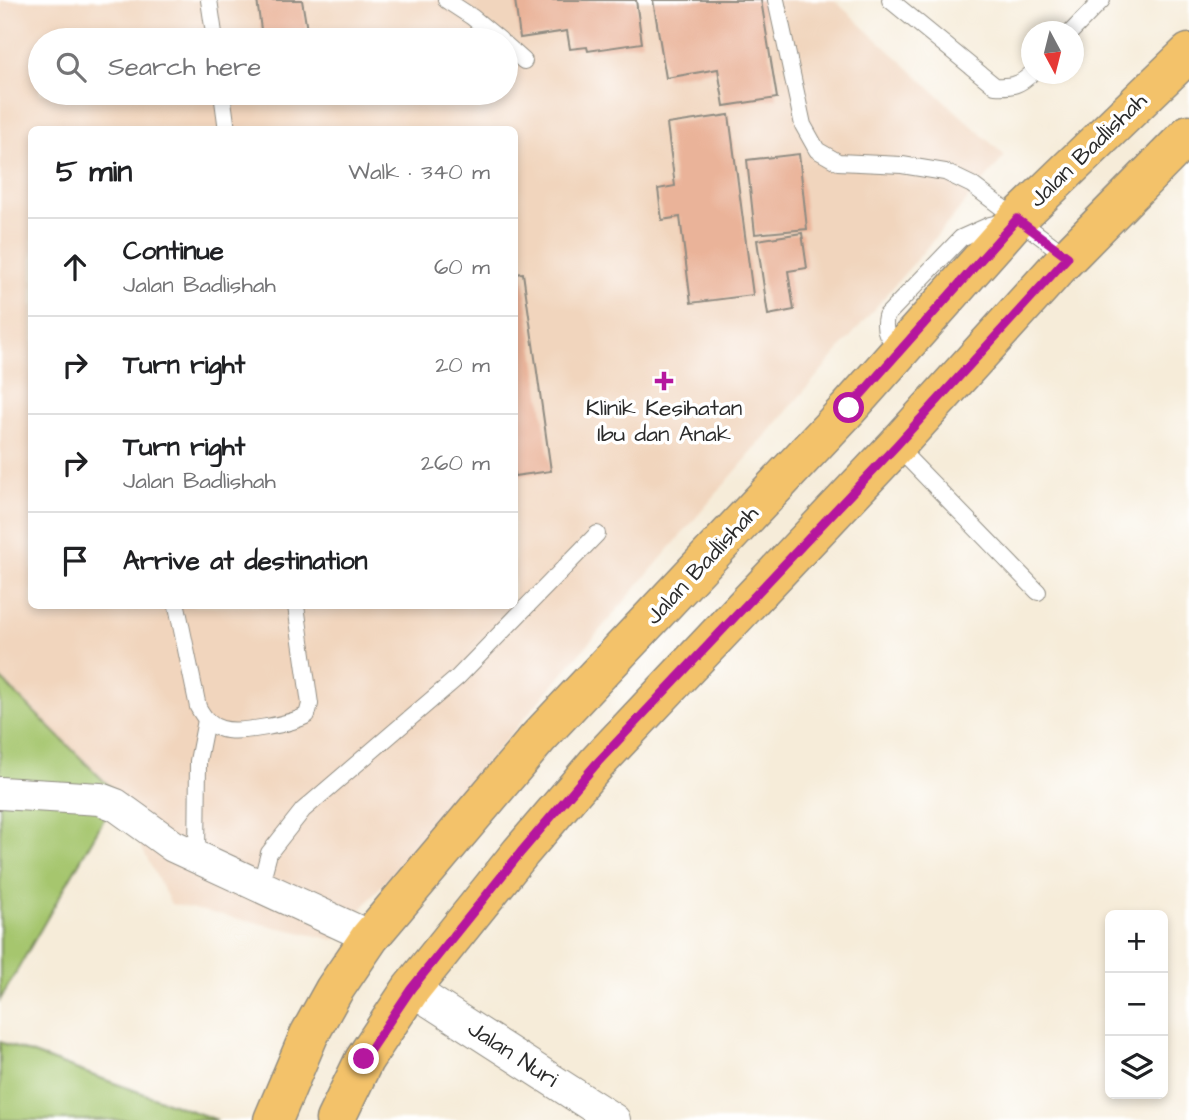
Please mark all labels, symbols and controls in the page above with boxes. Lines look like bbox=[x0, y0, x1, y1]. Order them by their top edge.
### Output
north arrow bbox=[1021, 21, 1084, 84]
search box bbox=[28, 28, 518, 105]
icon: search bbox=[52, 48, 90, 86]
text: Search here bbox=[108, 49, 261, 85]
street label: Jalan Badlishah bbox=[1022, 85, 1155, 215]
text: 5 min bbox=[56, 151, 132, 193]
text: Walk · 340 m bbox=[348, 156, 490, 188]
text: Continue bbox=[123, 233, 224, 269]
icon: ahead bbox=[56, 248, 94, 286]
text: 60 m bbox=[434, 251, 490, 283]
text: Jalan Badlishah bbox=[123, 269, 276, 301]
icon: right bbox=[56, 346, 94, 384]
text: Turn right bbox=[123, 347, 245, 383]
text: 20 m bbox=[435, 349, 490, 381]
marker: Klinik Kesihatan Ibu dan Anak bbox=[654, 371, 674, 391]
place label: Klinik Kesihatan Ibu dan Anak bbox=[586, 392, 742, 450]
route start bbox=[833, 392, 864, 423]
text: Turn right bbox=[123, 429, 245, 465]
icon: right bbox=[56, 444, 94, 482]
text: 260 m bbox=[421, 447, 490, 479]
text: Jalan Badlishah bbox=[123, 465, 276, 497]
street label: Jalan Badlishah bbox=[638, 498, 766, 632]
icon: arrive bbox=[56, 542, 94, 580]
text: Arrive at destination bbox=[123, 543, 368, 579]
map controls bbox=[1105, 910, 1168, 1099]
button: + bbox=[1105, 910, 1168, 973]
button: − bbox=[1105, 973, 1168, 1036]
street label: Jalan Nuri bbox=[461, 1013, 565, 1096]
button: layers bbox=[1105, 1036, 1168, 1099]
route end bbox=[348, 1043, 379, 1074]

